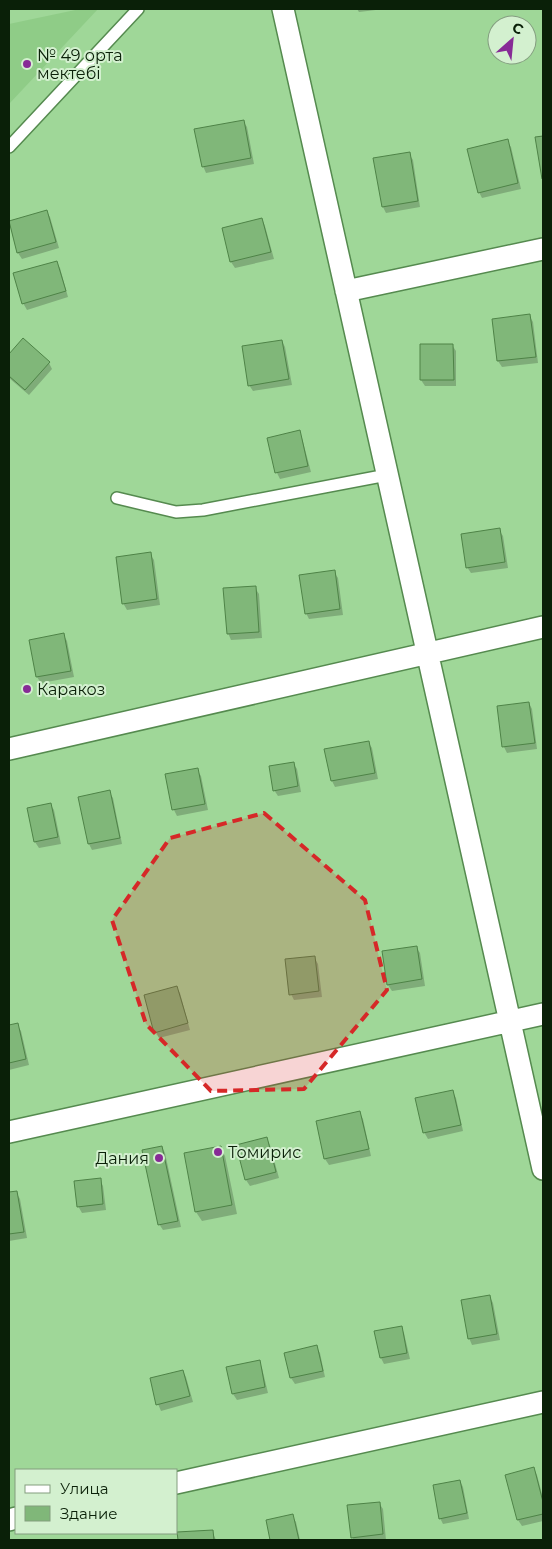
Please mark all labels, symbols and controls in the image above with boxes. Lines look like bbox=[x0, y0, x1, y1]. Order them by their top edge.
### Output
north arrow bbox=[487, 15, 537, 65]
text: С bbox=[509, 18, 527, 39]
place label: № 49 орта мектебі bbox=[37, 46, 123, 83]
marker: № 49 орта мектебі bbox=[21, 58, 33, 70]
place label: Каракоз bbox=[37, 680, 105, 699]
marker: Каракоз bbox=[21, 683, 33, 695]
place label: Томирис bbox=[228, 1143, 301, 1162]
marker: Томирис bbox=[212, 1146, 224, 1158]
place label: Дания bbox=[95, 1149, 149, 1168]
marker: Дания bbox=[153, 1152, 165, 1164]
legend bbox=[15, 1469, 178, 1534]
text: Улица bbox=[60, 1479, 108, 1498]
text: Здание bbox=[60, 1504, 118, 1523]

